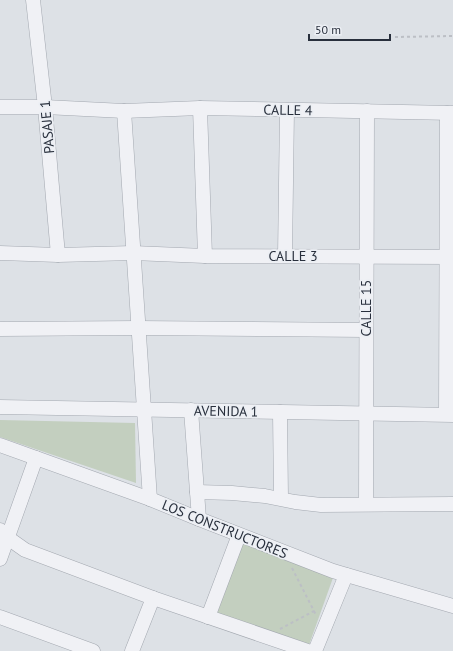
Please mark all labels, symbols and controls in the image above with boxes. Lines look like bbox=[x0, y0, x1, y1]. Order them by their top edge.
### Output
scale bar bbox=[309, 16, 390, 42]
text: 50 m bbox=[315, 22, 341, 37]
street label: PASAJE 1 bbox=[36, 99, 58, 155]
street label: CALLE 4 bbox=[263, 101, 313, 119]
street label: CALLE 3 bbox=[268, 247, 318, 265]
street label: CALLE 15 bbox=[357, 280, 375, 336]
street label: AVENIDA 1 bbox=[194, 401, 258, 421]
street label: LOS CONSTRUCTORES bbox=[160, 496, 290, 562]

